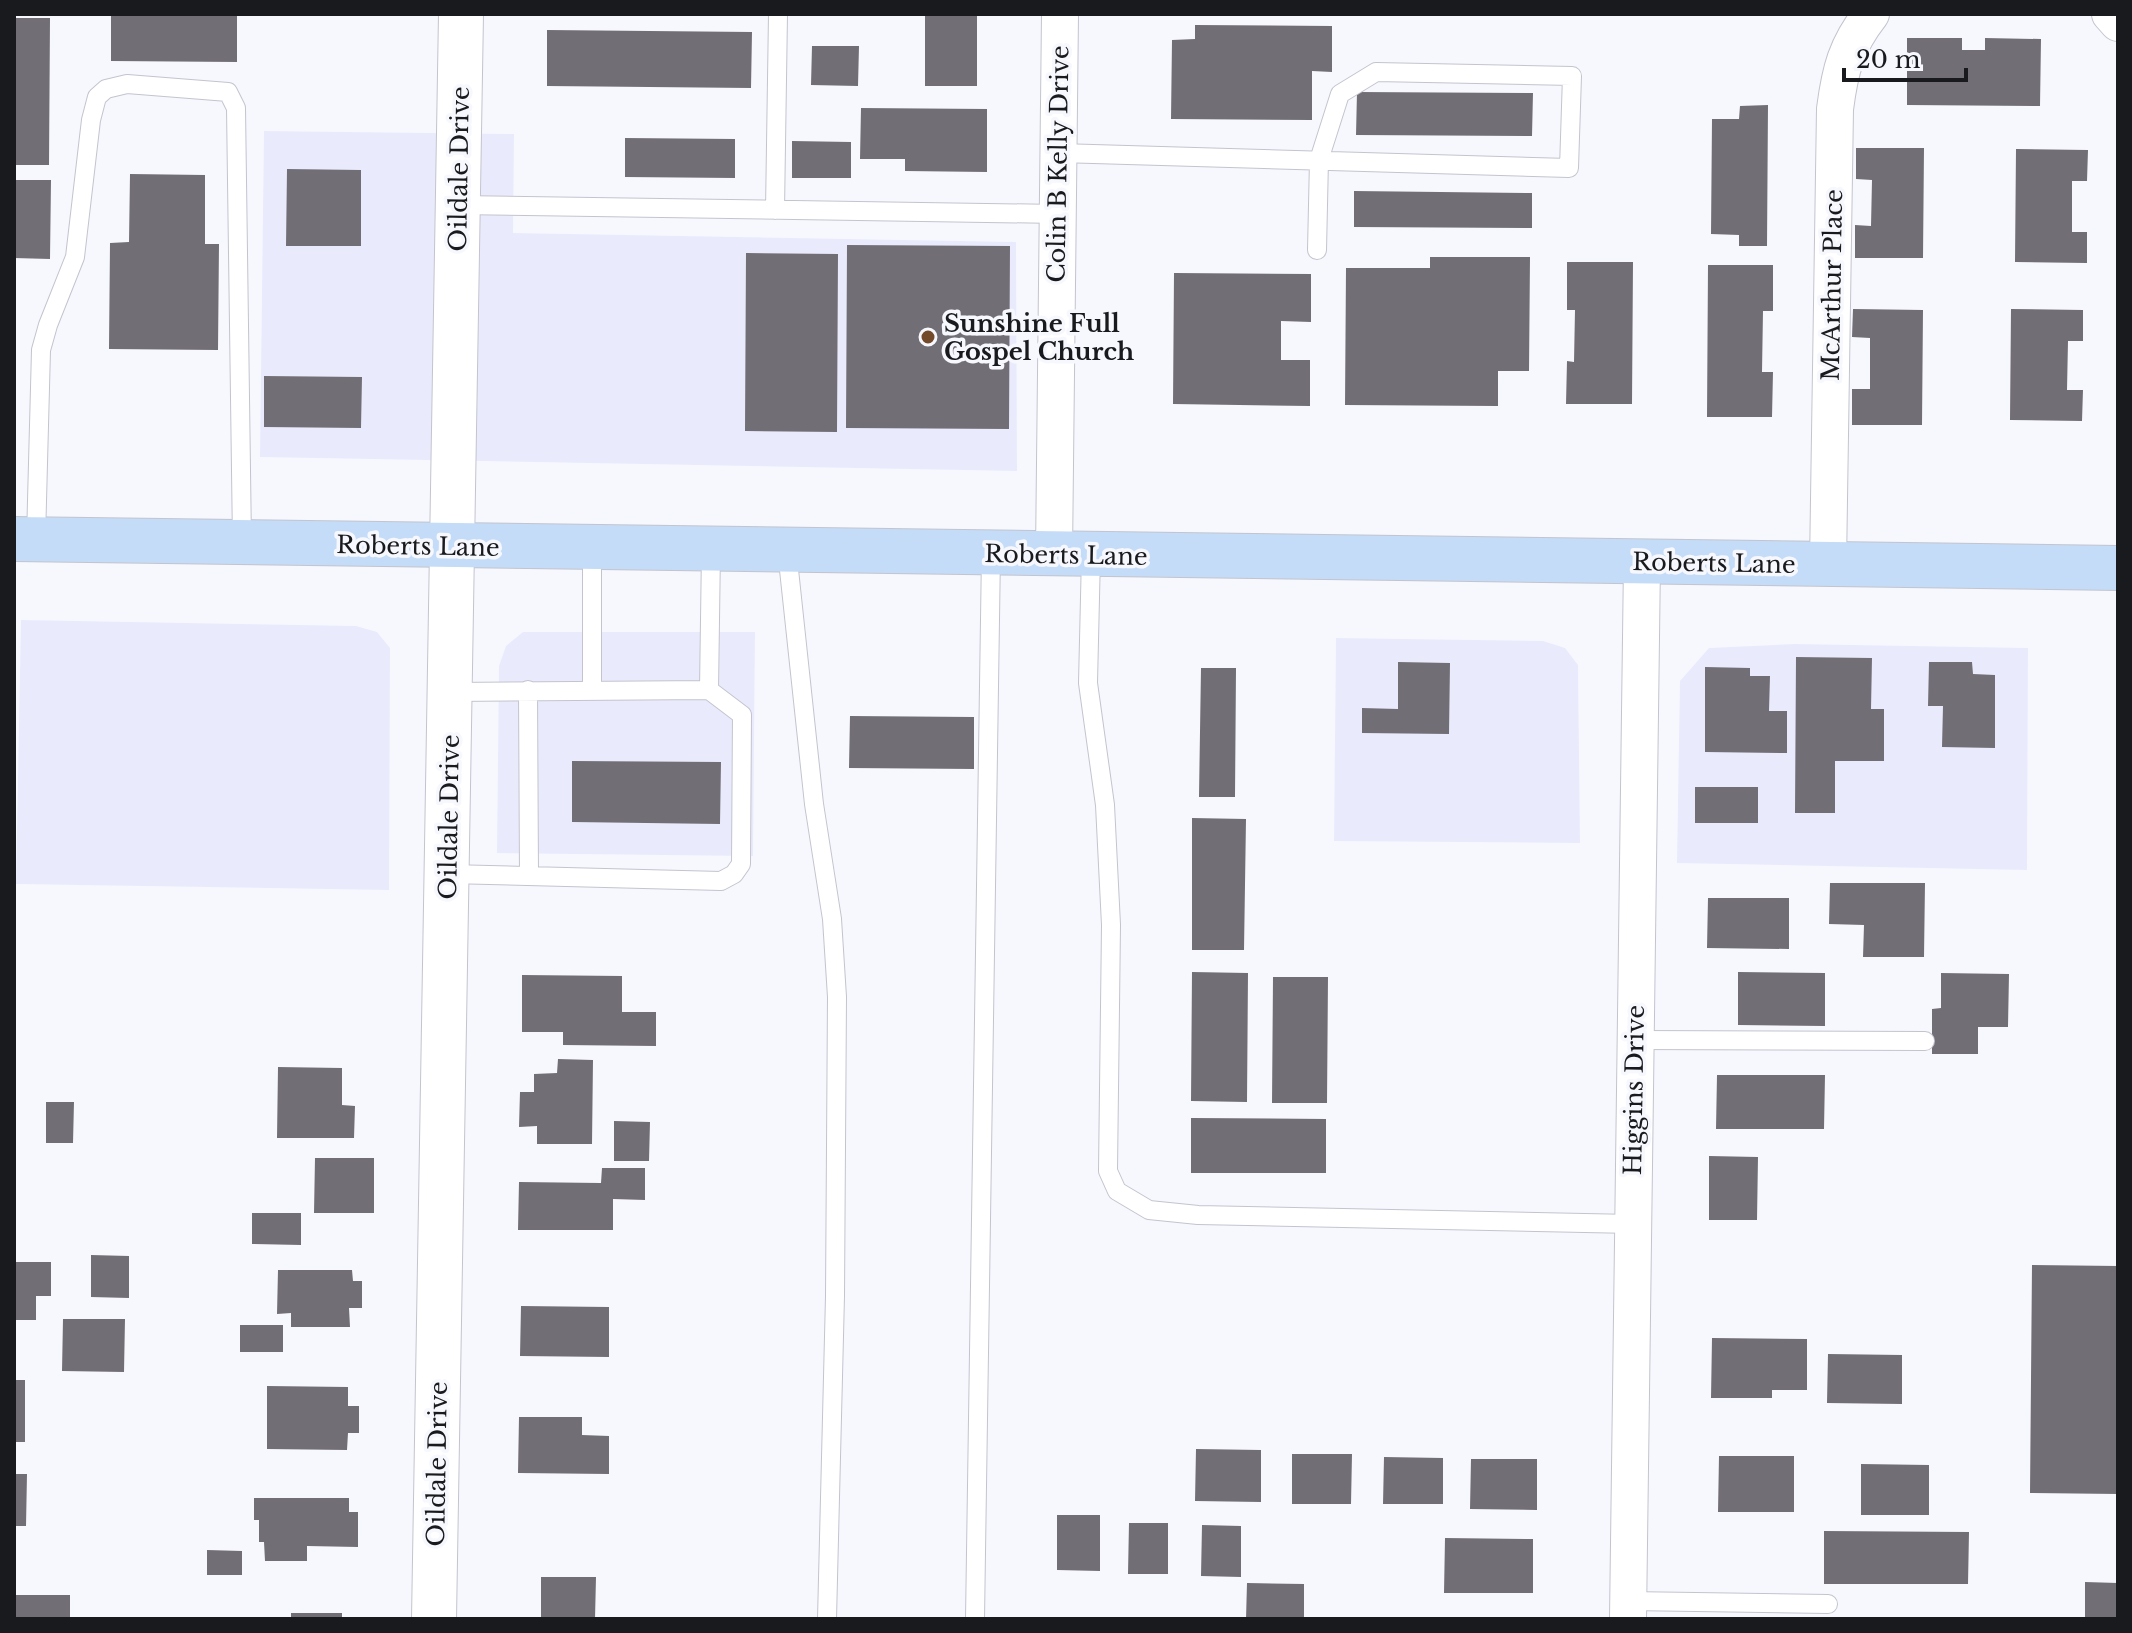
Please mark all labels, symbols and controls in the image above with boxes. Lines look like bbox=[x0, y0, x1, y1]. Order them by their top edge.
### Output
scale bar bbox=[1844, 32, 1966, 82]
street label: Colin B Kelly Drive bbox=[1041, 45, 1075, 283]
text: 20 m bbox=[1856, 45, 1921, 74]
street label: Oildale Drive bbox=[443, 86, 475, 252]
street label: McArthur Place bbox=[1816, 189, 1848, 381]
place label: Sunshine Full Gospel Church bbox=[944, 309, 1134, 366]
marker: Sunshine Full Gospel Church bbox=[919, 328, 937, 346]
street label: Roberts Lane bbox=[336, 530, 500, 562]
street label: Roberts Lane bbox=[984, 539, 1148, 571]
street label: Roberts Lane bbox=[1632, 547, 1796, 579]
street label: Oildale Drive bbox=[433, 734, 465, 900]
street label: Higgins Drive bbox=[1618, 1005, 1650, 1175]
street label: Oildale Drive bbox=[421, 1381, 453, 1547]

